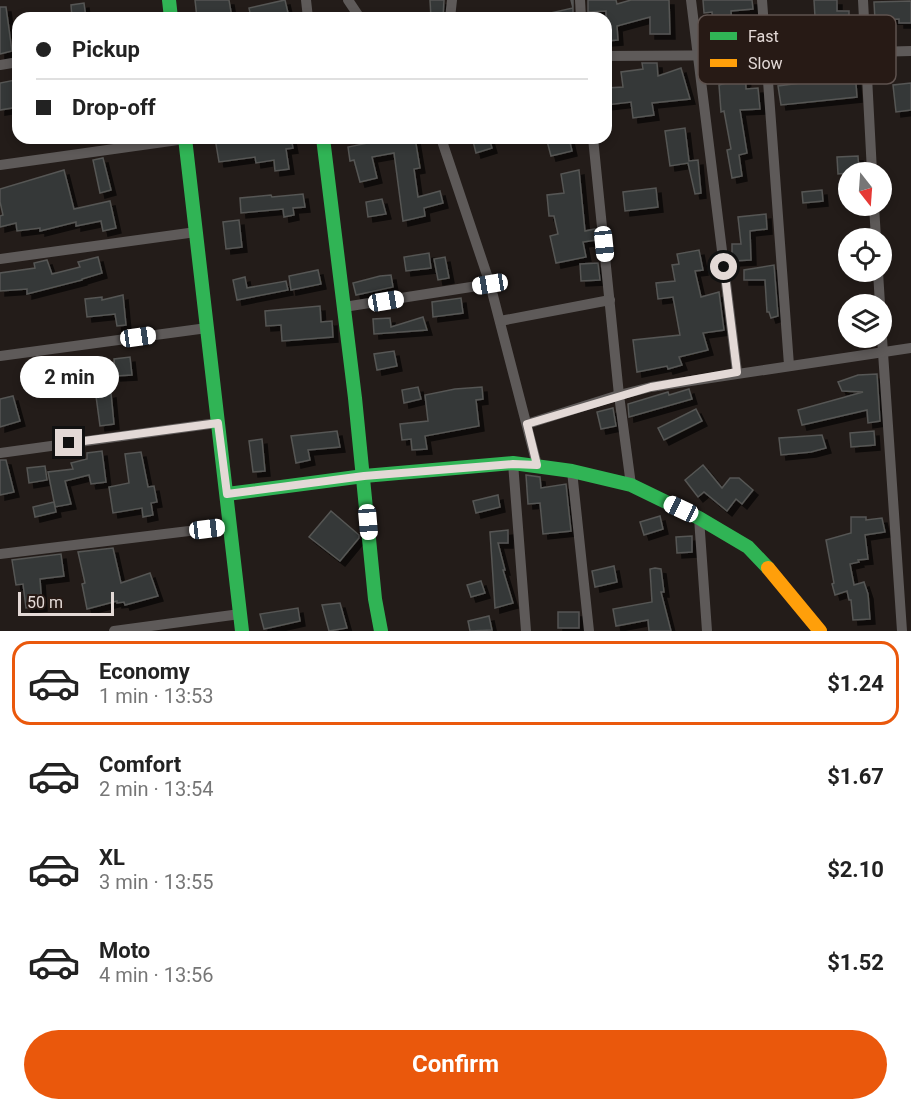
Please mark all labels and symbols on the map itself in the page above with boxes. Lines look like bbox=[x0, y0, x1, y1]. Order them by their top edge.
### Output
legend bbox=[698, 15, 896, 84]
text: Fast bbox=[748, 27, 779, 46]
text: Slow bbox=[748, 54, 783, 73]
north arrow bbox=[838, 162, 892, 216]
car bbox=[593, 225, 615, 263]
route start bbox=[710, 253, 737, 280]
car bbox=[471, 272, 509, 296]
car bbox=[367, 289, 405, 313]
car bbox=[119, 326, 157, 348]
callout: 2 min bbox=[20, 356, 118, 398]
route end bbox=[55, 429, 82, 456]
car bbox=[661, 493, 701, 525]
car bbox=[357, 503, 379, 541]
car bbox=[188, 518, 226, 540]
scale bar bbox=[18, 589, 114, 616]

